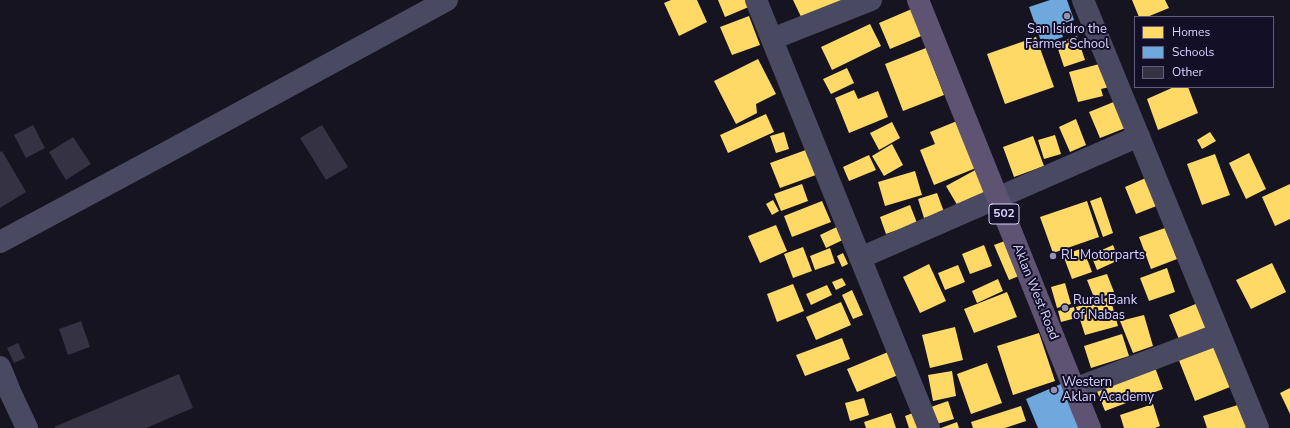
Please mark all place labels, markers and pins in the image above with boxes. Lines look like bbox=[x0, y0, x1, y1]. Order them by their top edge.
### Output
marker: San Isidro the Farmer School bbox=[1062, 11, 1072, 21]
place label: San Isidro the Farmer School bbox=[1025, 22, 1109, 53]
place label: RL Motorparts bbox=[1061, 248, 1145, 264]
marker: RL Motorparts bbox=[1048, 251, 1058, 261]
place label: Rural Bank of Nabas bbox=[1073, 293, 1137, 324]
marker: Rural Bank of Nabas bbox=[1060, 303, 1070, 313]
place label: Western Aklan Academy bbox=[1062, 375, 1154, 406]
marker: Western Aklan Academy bbox=[1049, 385, 1059, 395]

